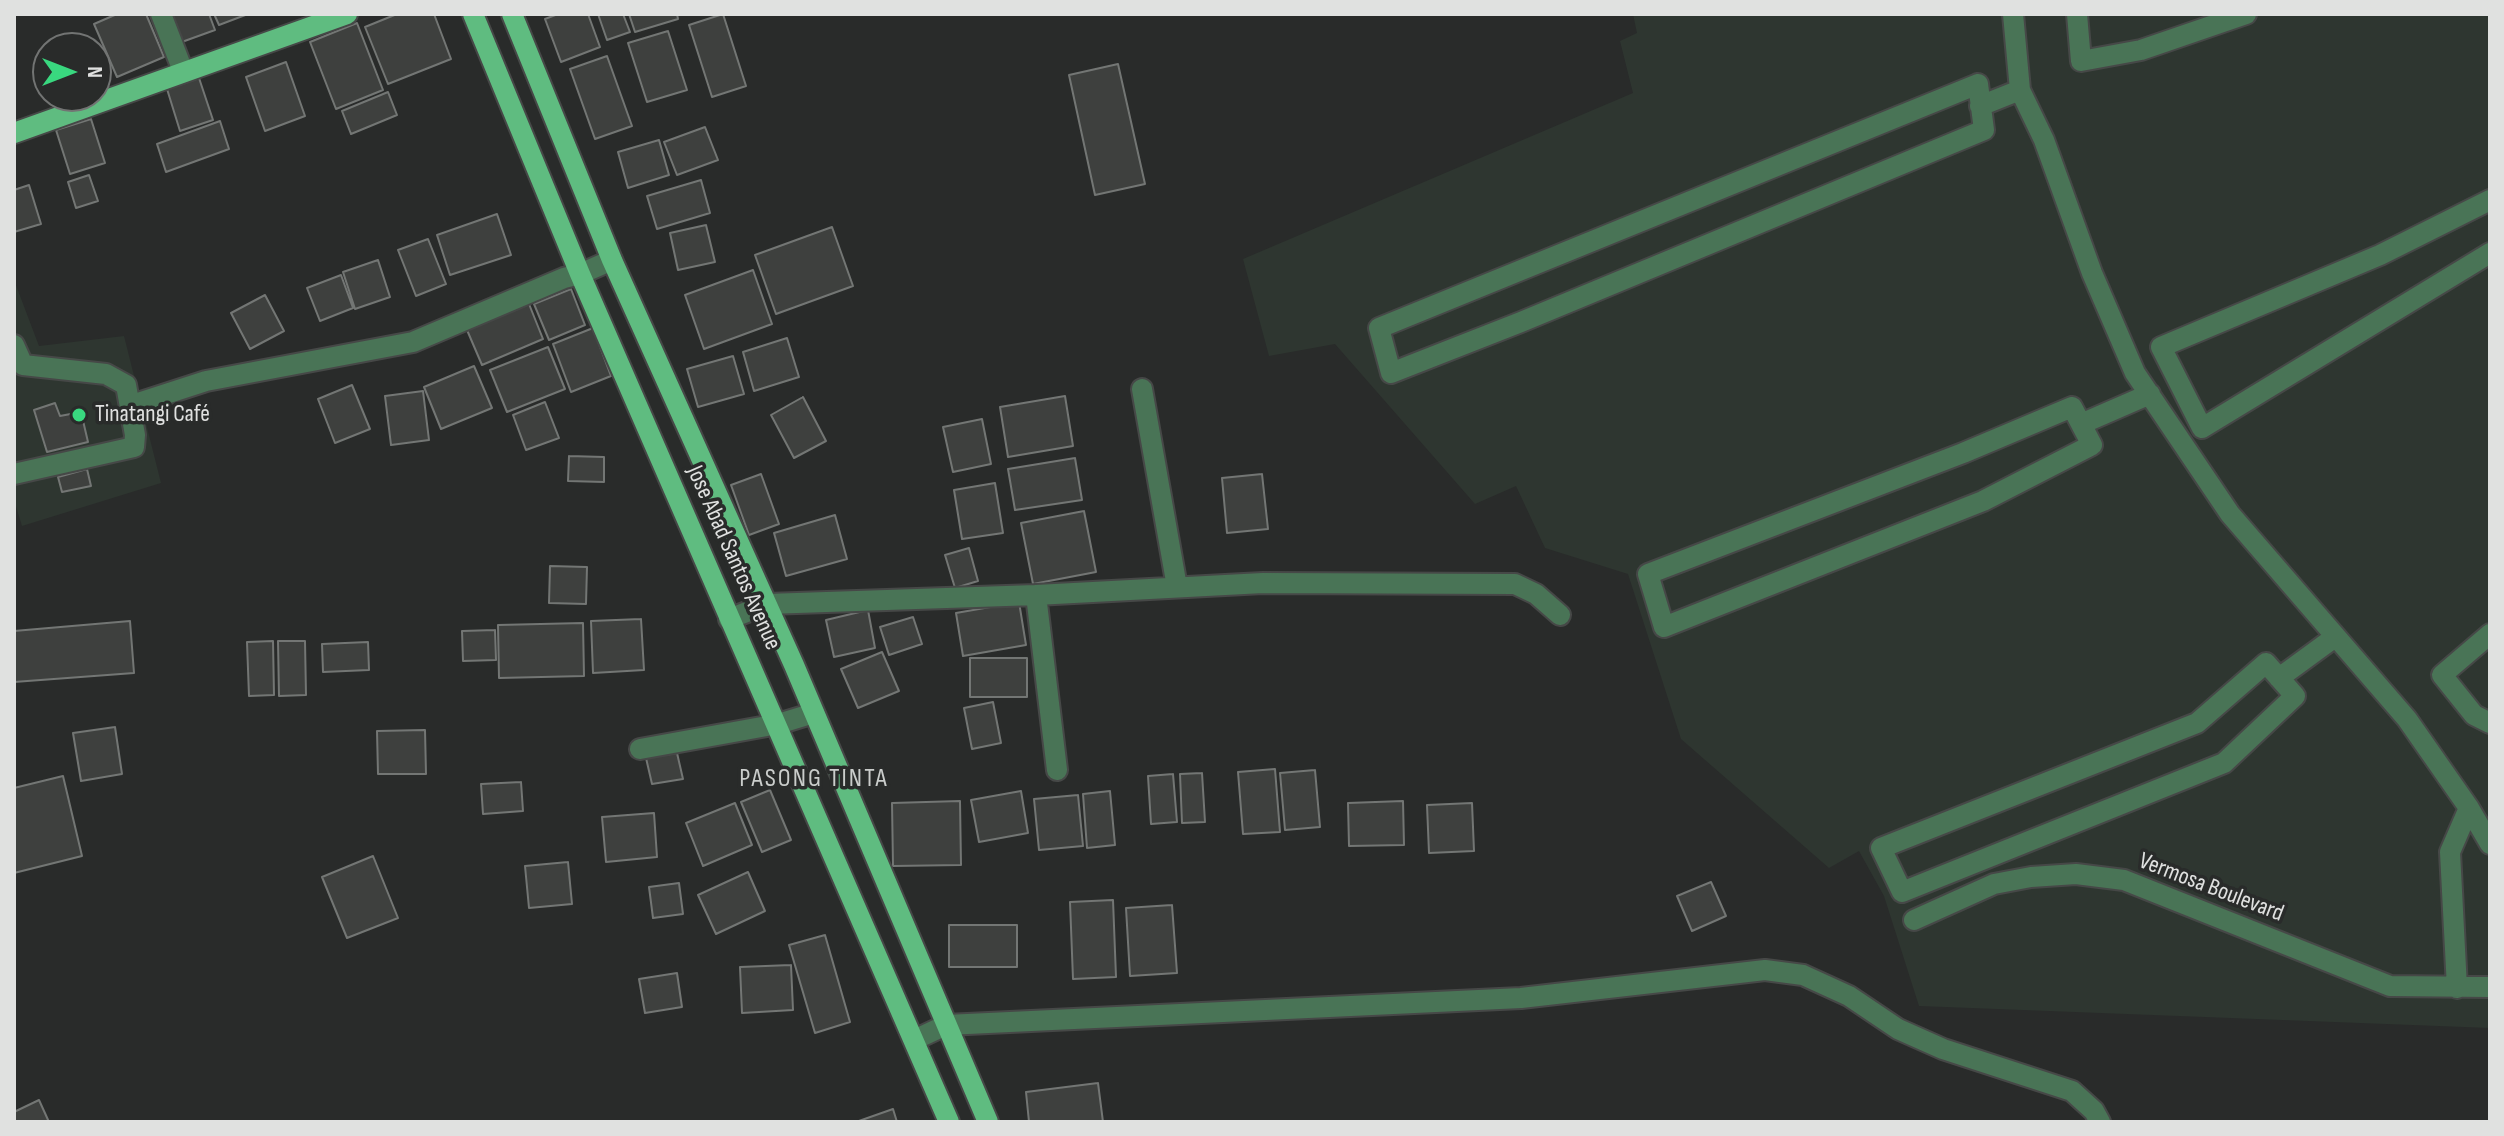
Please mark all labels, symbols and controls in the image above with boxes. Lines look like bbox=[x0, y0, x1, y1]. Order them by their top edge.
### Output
north arrow bbox=[32, 32, 112, 112]
text: N bbox=[81, 66, 108, 78]
place label: Tinatangi Café bbox=[95, 401, 210, 429]
marker: Tinatangi Café bbox=[70, 406, 88, 424]
street label: Jose Abad Santos Avenue bbox=[679, 461, 787, 655]
district label: PASONG TINTA bbox=[739, 763, 889, 795]
street label: Vermosa Boulevard bbox=[2134, 847, 2288, 929]

